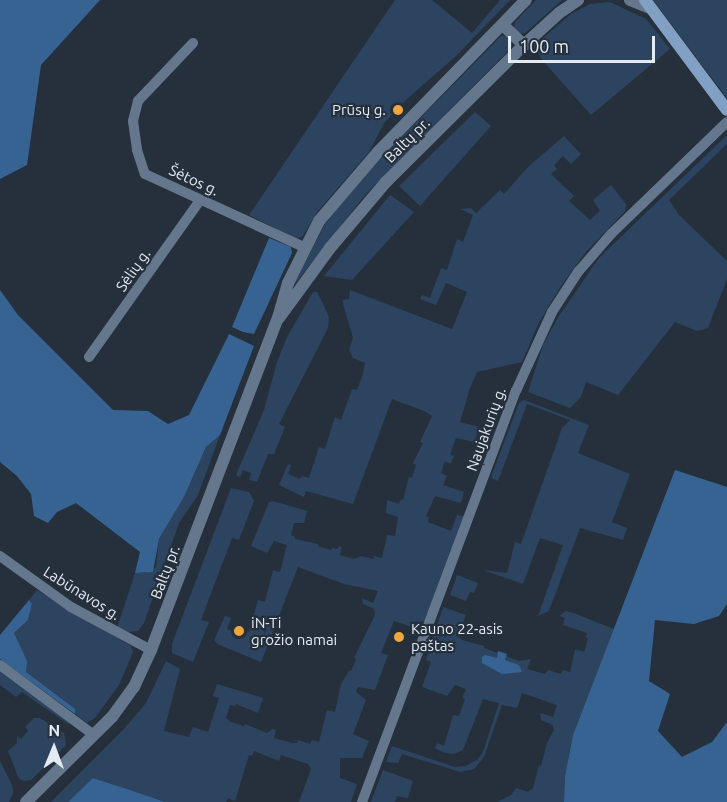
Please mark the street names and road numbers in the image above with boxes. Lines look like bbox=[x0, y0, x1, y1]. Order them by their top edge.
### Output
street label: Baltų pr. bbox=[381, 114, 433, 166]
street label: Šėtos g. bbox=[166, 161, 222, 199]
street label: Sėlių g. bbox=[112, 245, 154, 295]
street label: Naujakurių g. bbox=[462, 385, 510, 473]
street label: Baltų pr. bbox=[146, 542, 184, 602]
street label: Labūnavos g. bbox=[40, 562, 124, 624]

